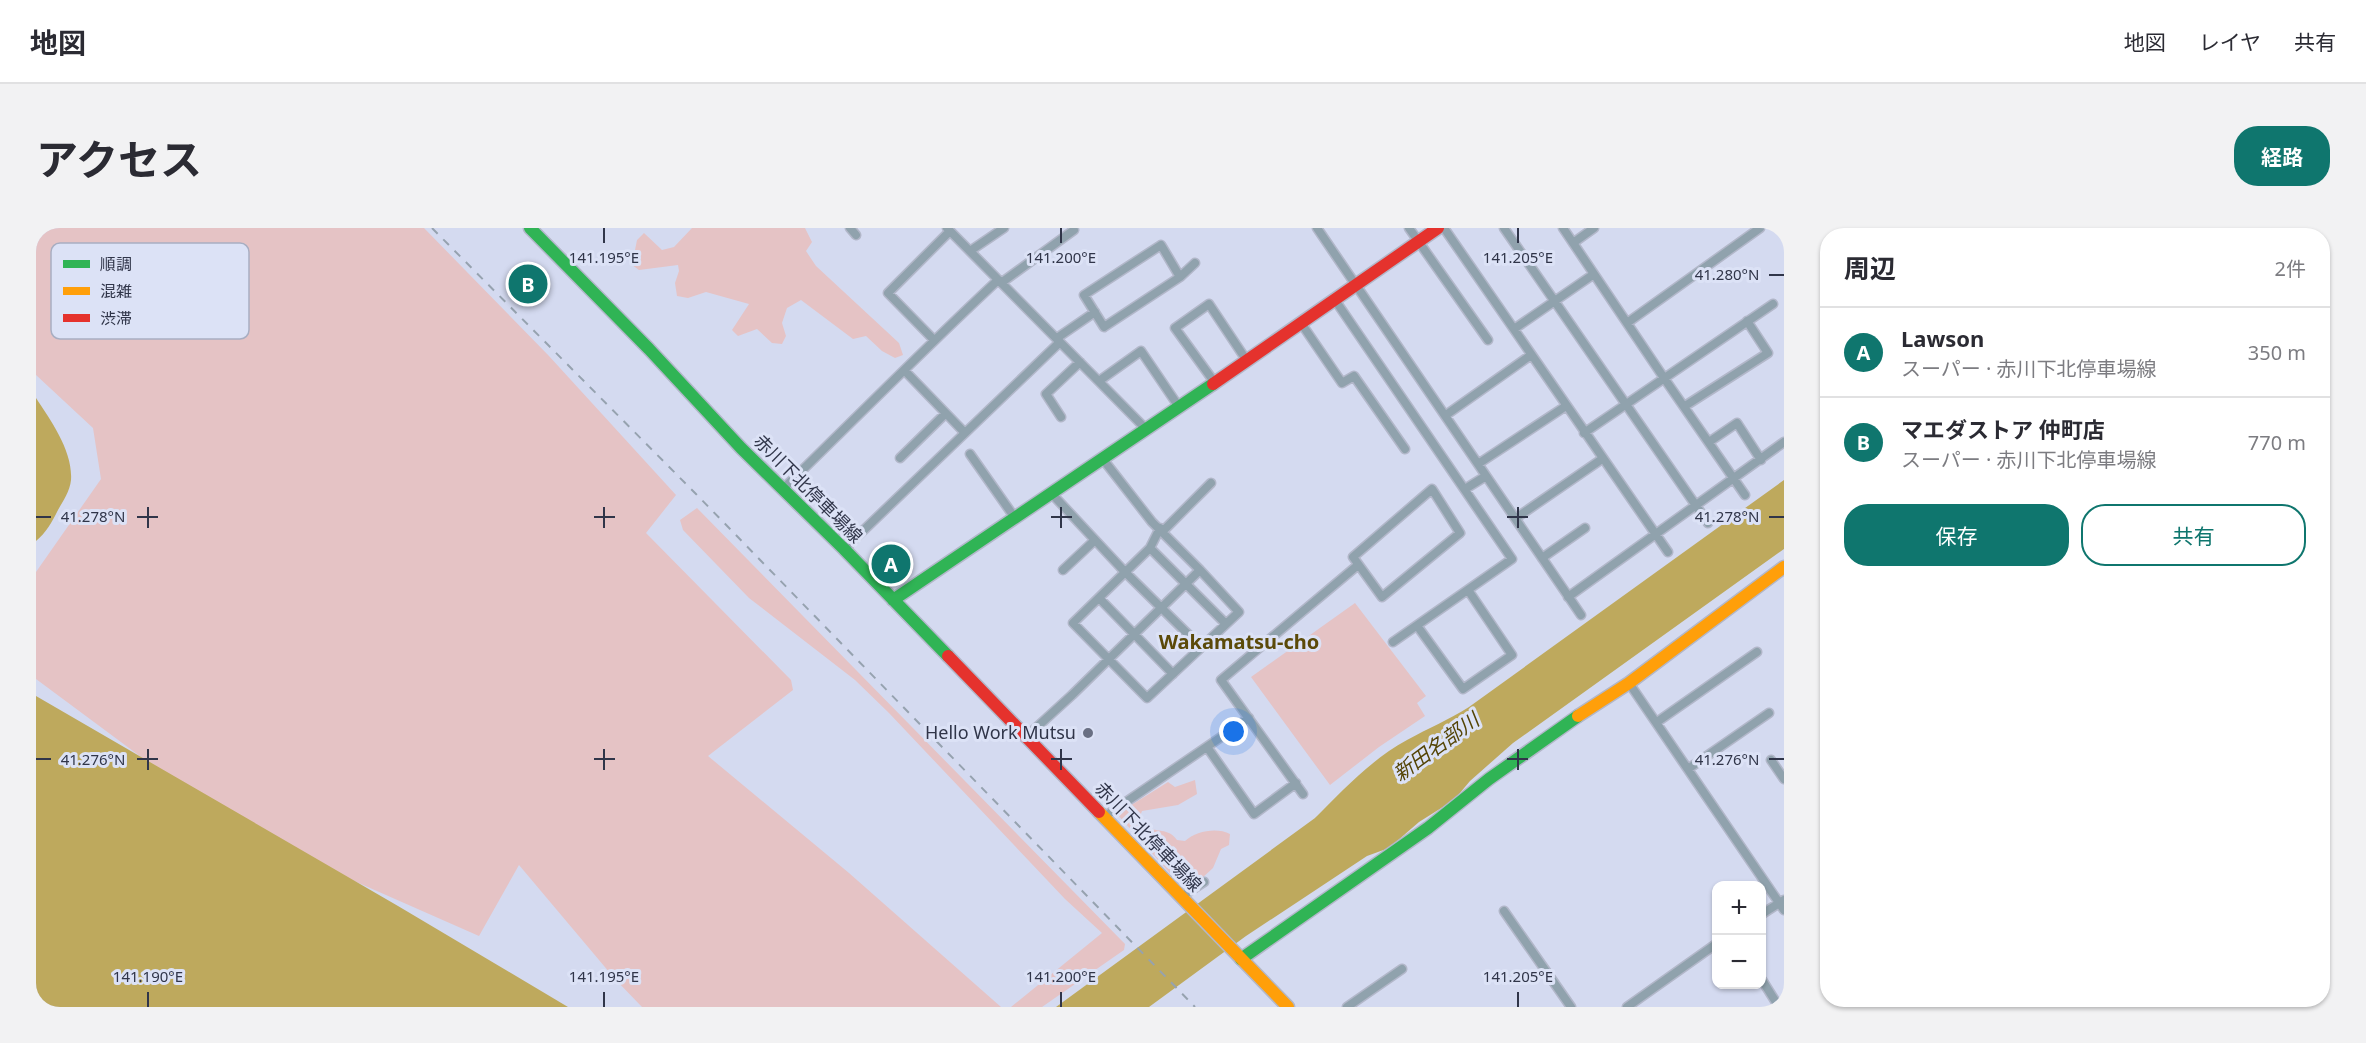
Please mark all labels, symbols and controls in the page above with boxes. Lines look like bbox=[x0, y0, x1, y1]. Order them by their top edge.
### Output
text: 地図 bbox=[30, 23, 86, 61]
text: 地図 bbox=[2124, 28, 2166, 56]
text: レイヤ bbox=[2199, 28, 2261, 56]
text: 共有 bbox=[2294, 28, 2336, 56]
button: 経路 bbox=[2234, 126, 2330, 186]
text: アクセス bbox=[36, 130, 202, 187]
legend bbox=[51, 243, 249, 339]
text: 141.195°E bbox=[569, 247, 639, 267]
text: 141.200°E bbox=[1026, 247, 1096, 267]
text: 141.205°E bbox=[1483, 247, 1553, 267]
text: 周辺 bbox=[1844, 250, 1896, 286]
text: 順調 bbox=[100, 253, 132, 275]
text: 2件 bbox=[2275, 255, 2306, 282]
pin: B bbox=[508, 262, 548, 306]
text: 41.280°N bbox=[1695, 264, 1759, 284]
text: 混雑 bbox=[100, 280, 132, 302]
text: 渋滞 bbox=[100, 307, 132, 329]
text: Lawson bbox=[1901, 323, 1984, 353]
text: A bbox=[1857, 339, 1870, 366]
text: 350 m bbox=[2248, 339, 2306, 366]
text: スーパー · 赤川下北停車場線 bbox=[1901, 355, 2157, 382]
text: マエダストア 仲町店 bbox=[1901, 414, 2105, 444]
street label: 赤川下北停車場線 bbox=[749, 429, 868, 548]
text: B bbox=[1857, 429, 1870, 456]
text: 770 m bbox=[2248, 429, 2306, 456]
text: スーパー · 赤川下北停車場線 bbox=[1901, 446, 2157, 473]
button: 保存 bbox=[1844, 504, 2069, 566]
button: 共有 bbox=[2081, 504, 2306, 566]
text: 41.278°N bbox=[61, 506, 125, 526]
text: 41.278°N bbox=[1695, 506, 1759, 526]
pin: A bbox=[872, 542, 910, 586]
district label: Wakamatsu-cho bbox=[1159, 628, 1319, 655]
water label: 新田名部川 bbox=[1387, 705, 1486, 787]
your location bbox=[1219, 717, 1248, 746]
place label: Hello Work Mutsu bbox=[925, 720, 1076, 744]
marker: Hello Work Mutsu bbox=[1081, 726, 1095, 740]
text: 41.276°N bbox=[61, 749, 125, 769]
text: 41.276°N bbox=[1695, 749, 1759, 769]
street label: 赤川下北停車場線 bbox=[1090, 776, 1207, 896]
map controls bbox=[1712, 881, 1766, 989]
button: + bbox=[1712, 881, 1766, 935]
button: − bbox=[1712, 935, 1766, 989]
text: 141.190°E bbox=[113, 966, 183, 986]
text: 141.195°E bbox=[569, 966, 639, 986]
text: 141.200°E bbox=[1026, 966, 1096, 986]
text: 141.205°E bbox=[1483, 966, 1553, 986]

